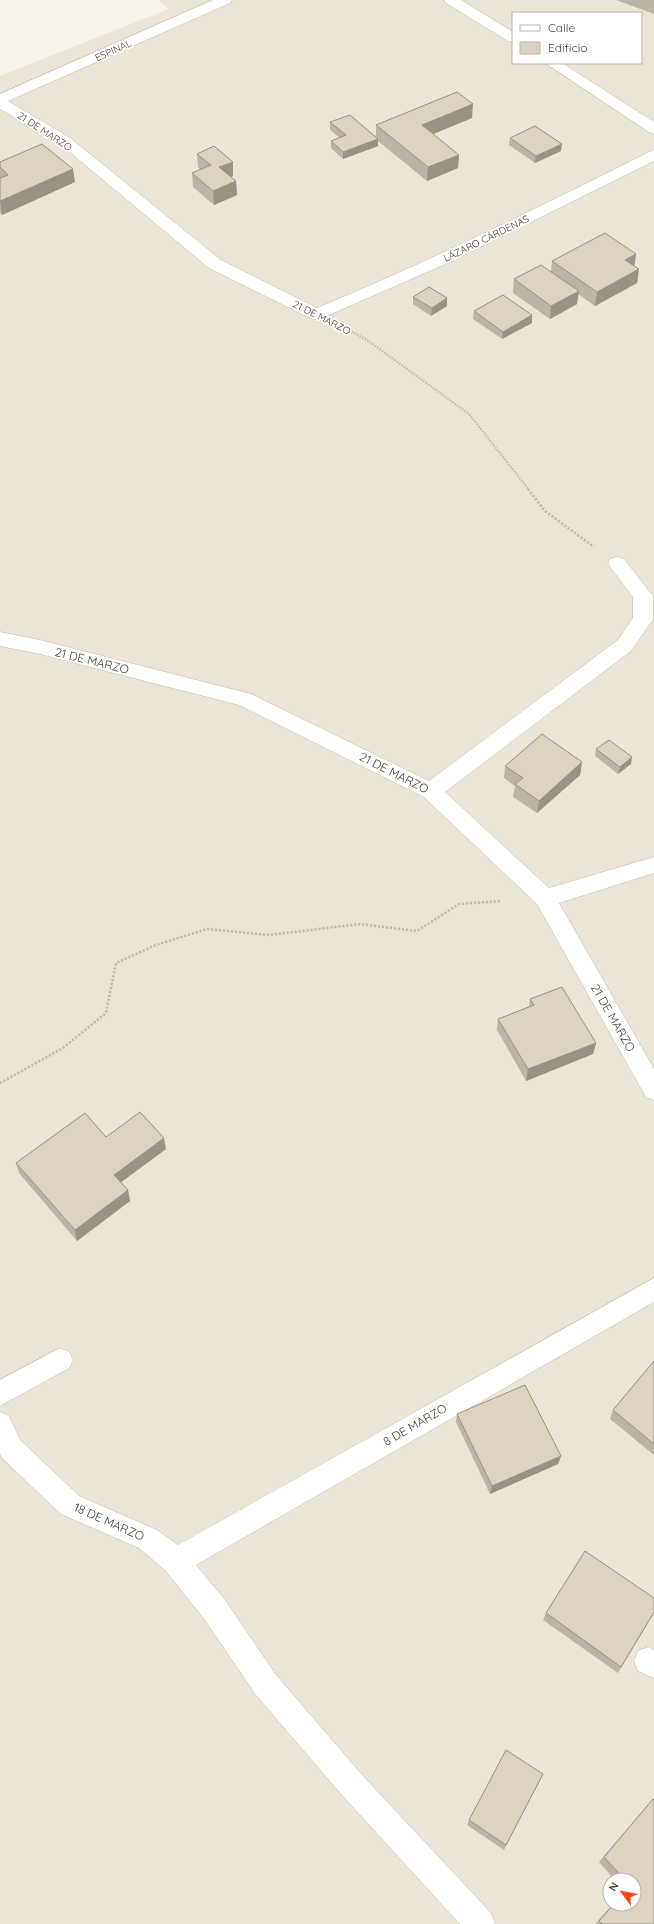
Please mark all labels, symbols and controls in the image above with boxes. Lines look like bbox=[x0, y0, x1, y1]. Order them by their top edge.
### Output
legend bbox=[512, 12, 642, 64]
text: Calle bbox=[548, 20, 576, 35]
street label: ESPINAL bbox=[93, 36, 134, 64]
text: Edificio bbox=[548, 40, 588, 55]
street label: 21 DE MARZO bbox=[15, 109, 75, 154]
street label: LÁZARO CÁRDENAS bbox=[441, 212, 531, 265]
street label: 21 DE MARZO bbox=[291, 297, 353, 338]
street label: 21 DE MARZO bbox=[54, 644, 131, 677]
street label: 21 DE MARZO bbox=[357, 749, 431, 796]
street label: 21 DE MARZO bbox=[588, 981, 639, 1054]
street label: 8 DE MARZO bbox=[380, 1400, 449, 1449]
street label: 18 DE MARZO bbox=[72, 1499, 147, 1544]
north arrow bbox=[602, 1872, 642, 1912]
text: N bbox=[605, 1880, 622, 1894]

